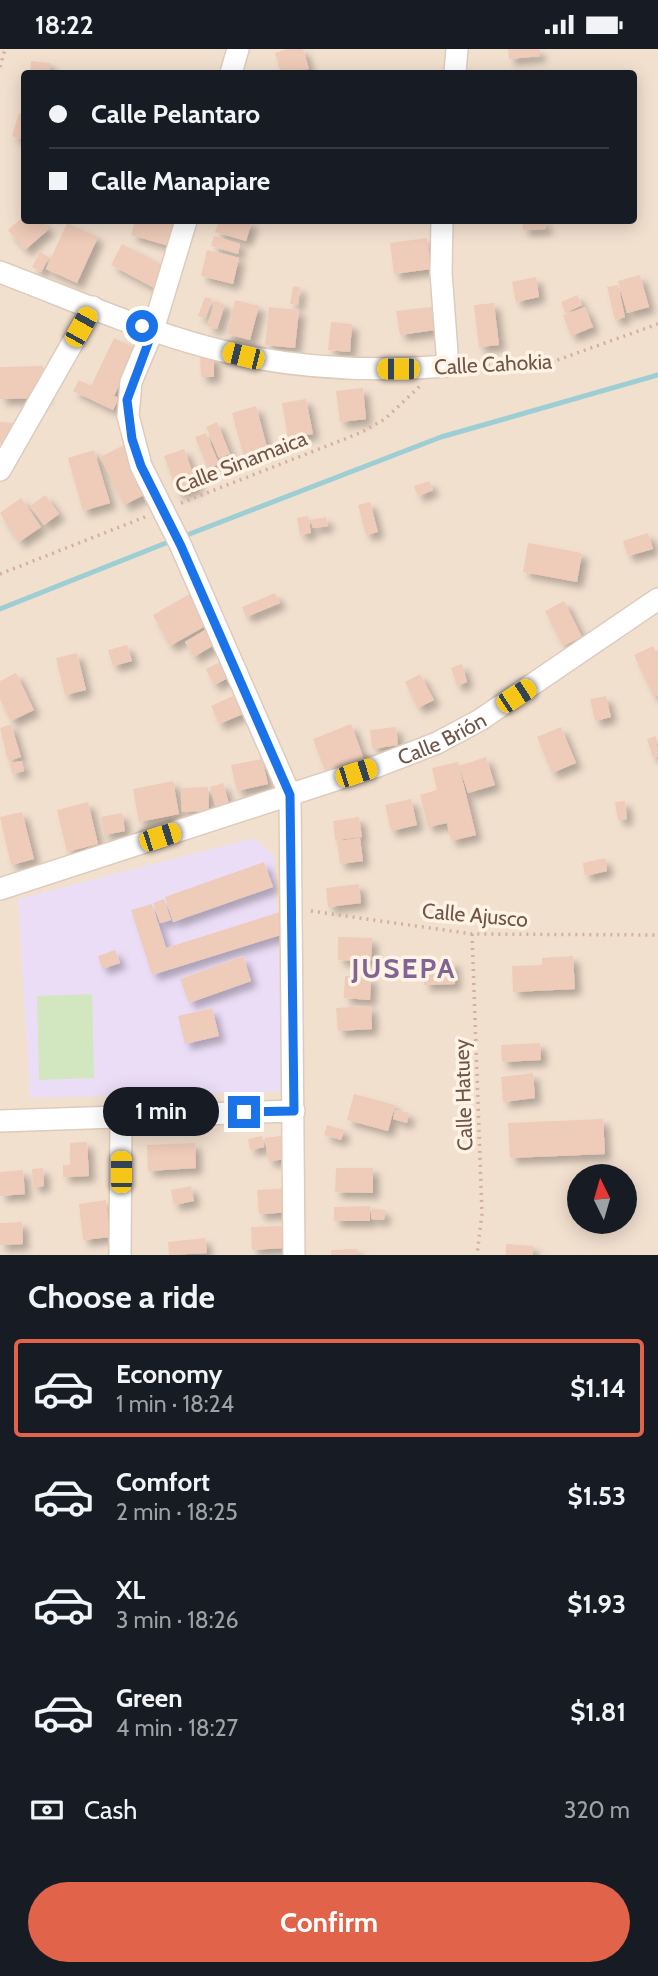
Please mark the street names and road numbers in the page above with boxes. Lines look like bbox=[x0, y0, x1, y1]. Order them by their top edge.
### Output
street label: Calle Cahokia bbox=[433, 348, 553, 380]
street label: Calle Sinamaica bbox=[172, 425, 310, 499]
street label: Calle Brión bbox=[394, 707, 490, 770]
street label: Calle Ajusco bbox=[421, 898, 529, 933]
street label: Calle Hatuey bbox=[449, 1038, 477, 1151]

